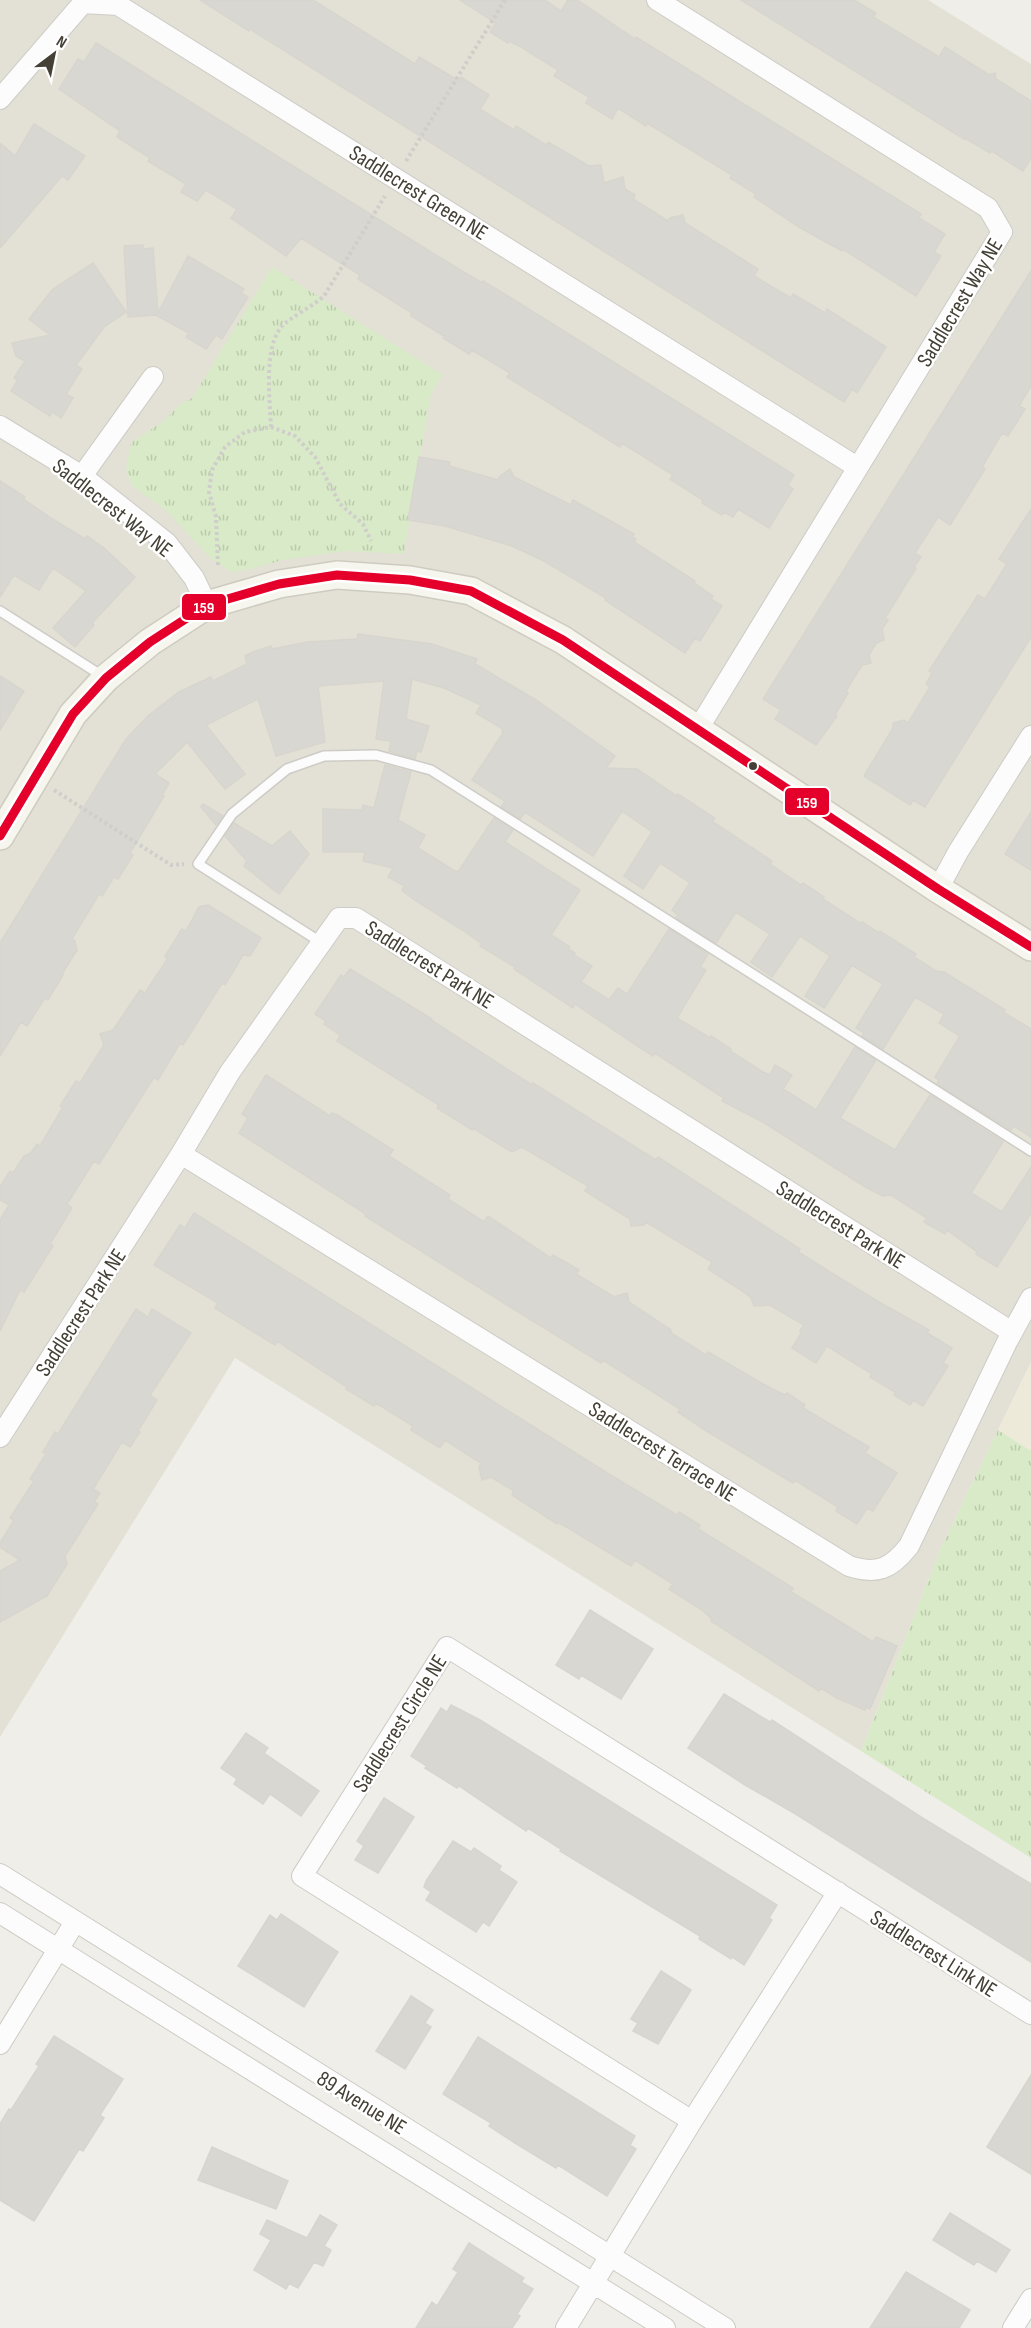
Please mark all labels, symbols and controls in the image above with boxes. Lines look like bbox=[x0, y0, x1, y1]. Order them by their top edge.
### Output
north arrow bbox=[24, 24, 84, 84]
text: N bbox=[52, 32, 70, 53]
street label: Saddlecrest Green NE bbox=[344, 140, 493, 247]
street label: Saddlecrest Way NE bbox=[911, 234, 1009, 372]
street label: Saddlecrest Way NE bbox=[47, 453, 178, 563]
line badge: 159 bbox=[181, 593, 227, 621]
text: 159 bbox=[194, 599, 214, 618]
unlabelled marker bbox=[747, 760, 759, 772]
line badge: 159 bbox=[784, 787, 830, 816]
text: 159 bbox=[797, 794, 817, 813]
street label: Saddlecrest Park NE bbox=[360, 915, 499, 1016]
street label: Saddlecrest Park NE bbox=[771, 1175, 910, 1276]
street label: Saddlecrest Park NE bbox=[30, 1244, 133, 1382]
street label: Saddlecrest Terrace NE bbox=[583, 1396, 741, 1509]
street label: Saddlecrest Circle NE bbox=[347, 1650, 453, 1798]
street label: Saddlecrest Link NE bbox=[865, 1905, 1002, 2004]
street label: 89 Avenue NE bbox=[311, 2065, 411, 2141]

